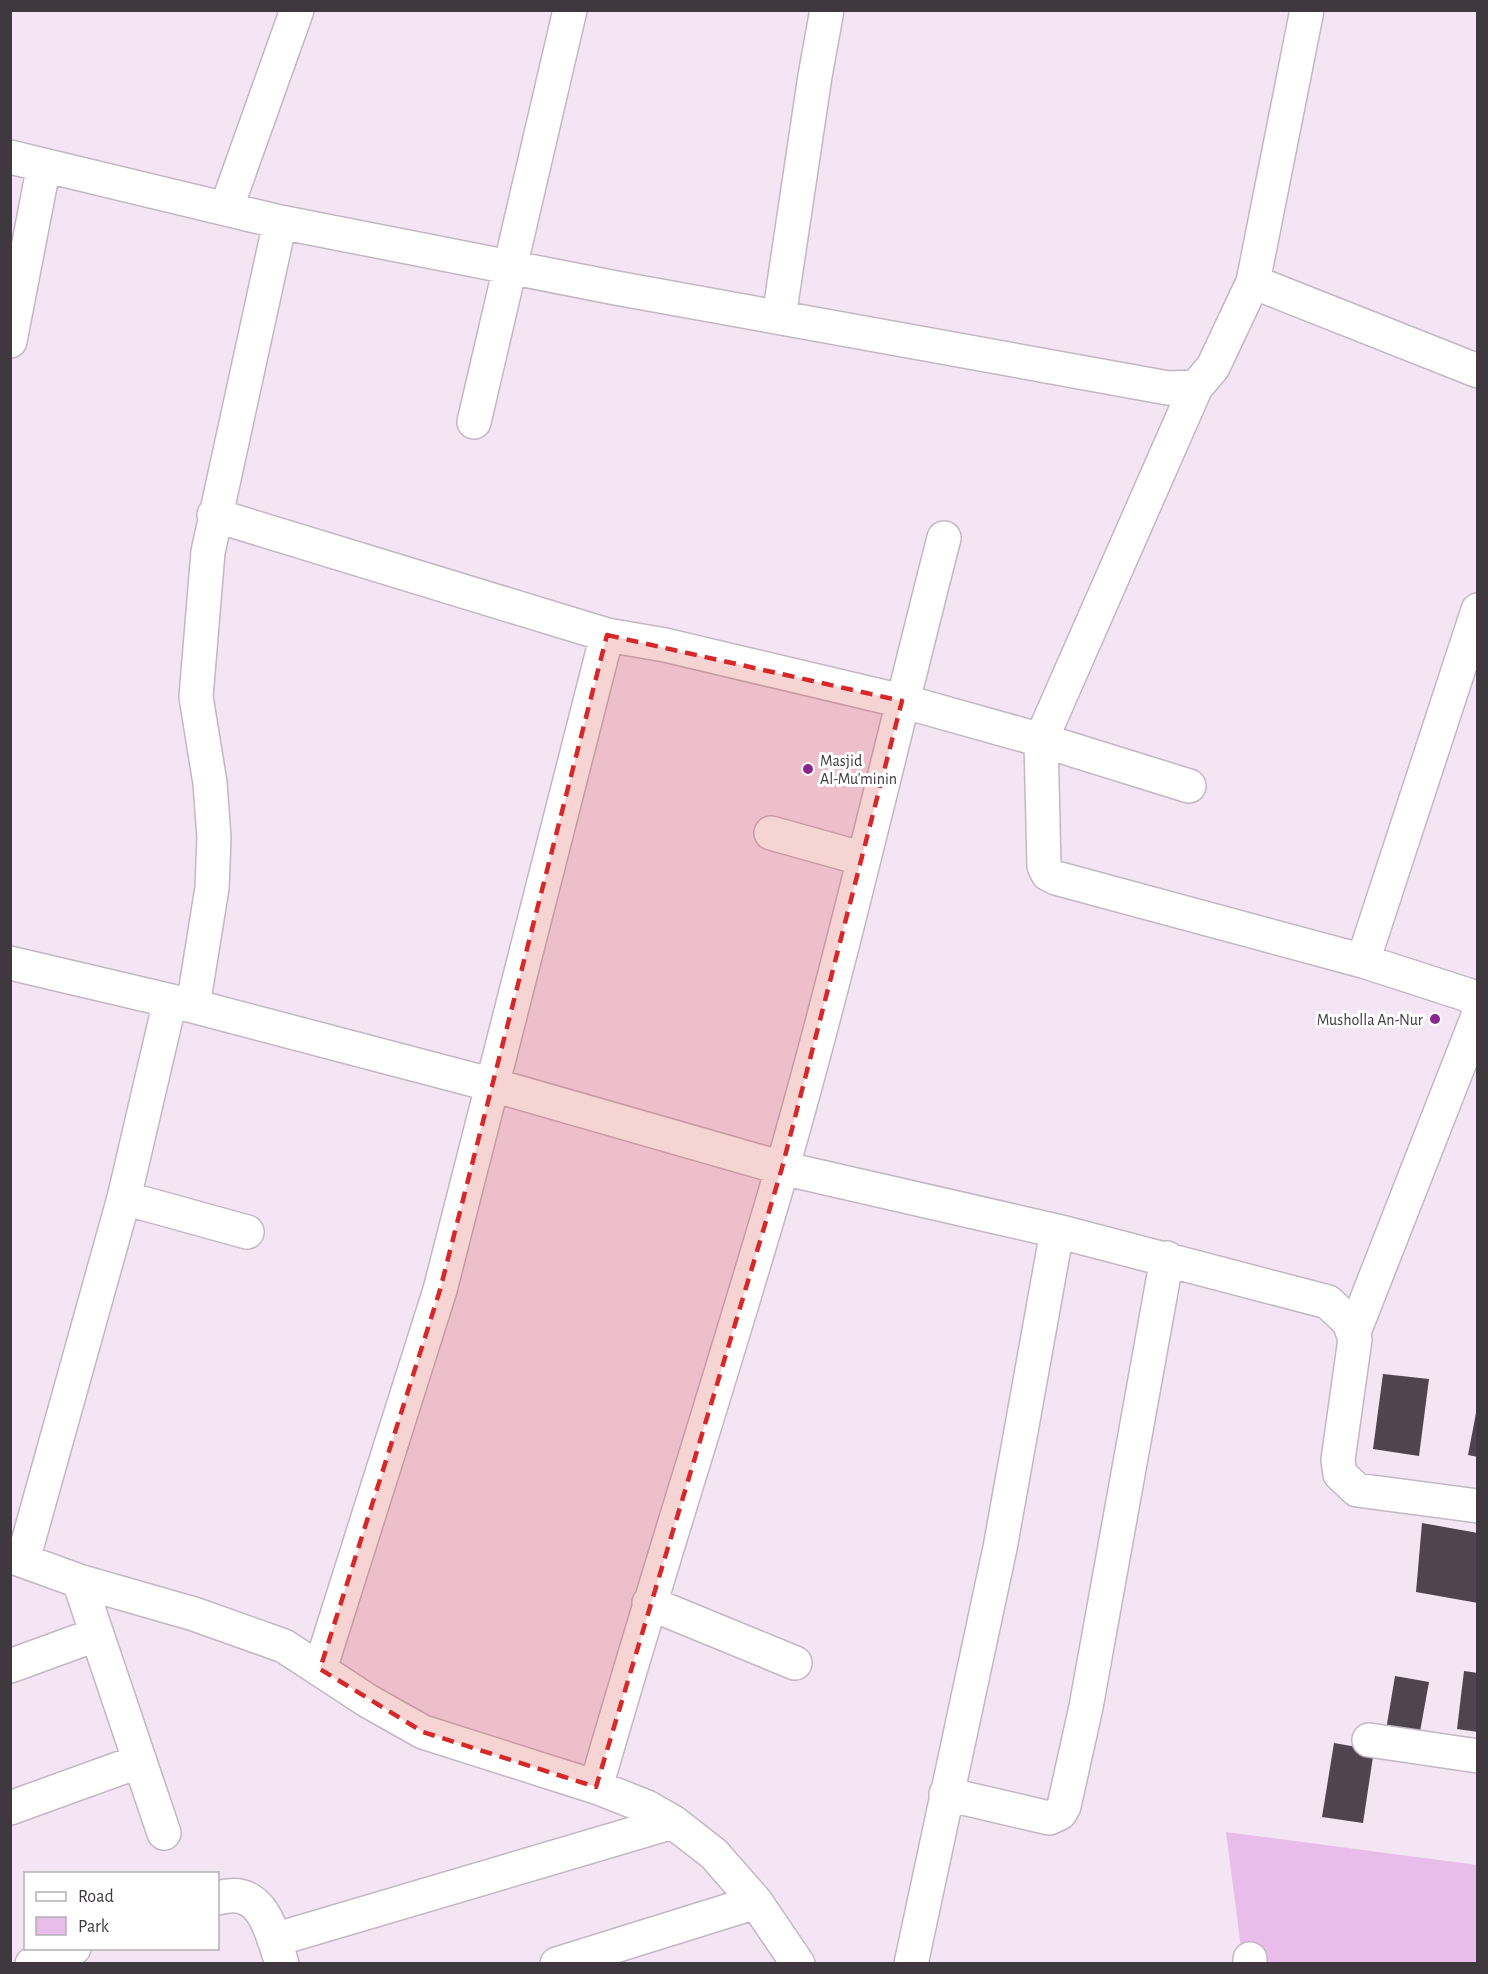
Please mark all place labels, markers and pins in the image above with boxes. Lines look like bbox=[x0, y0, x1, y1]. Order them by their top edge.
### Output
place label: Masjid Al-Mu'minin bbox=[820, 753, 897, 787]
marker: Masjid Al-Mu'minin bbox=[801, 762, 815, 776]
place label: Musholla An-Nur bbox=[1317, 1012, 1424, 1028]
marker: Musholla An-Nur bbox=[1428, 1012, 1442, 1026]

